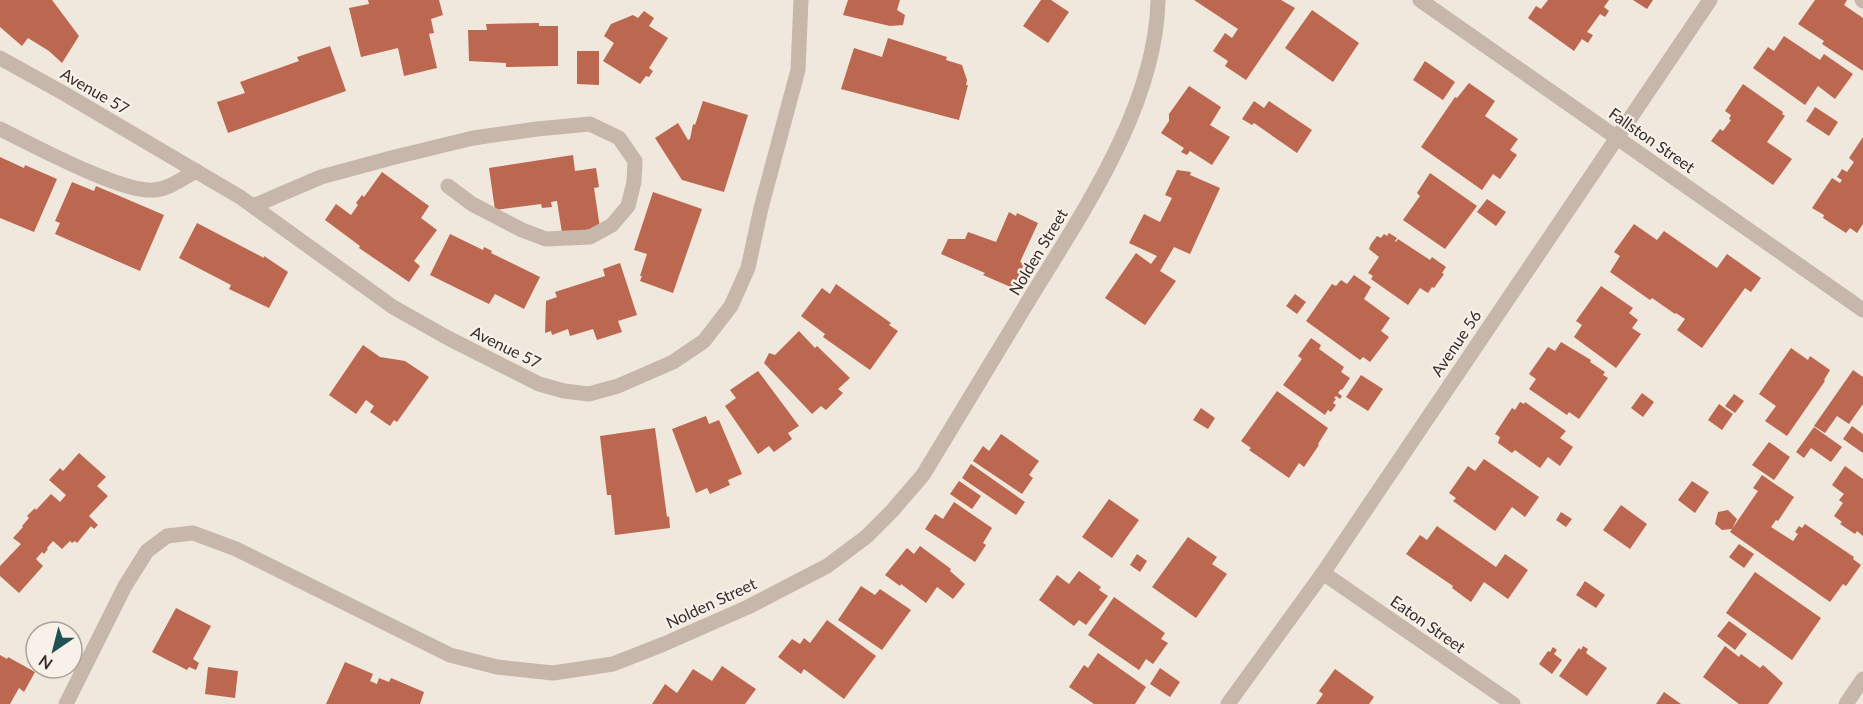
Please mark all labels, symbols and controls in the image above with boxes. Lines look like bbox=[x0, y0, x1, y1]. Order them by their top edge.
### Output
street label: Avenue 57 bbox=[58, 63, 133, 118]
street label: Fallston Street bbox=[1606, 103, 1699, 176]
street label: Nolden Street bbox=[1004, 205, 1071, 298]
street label: Avenue 56 bbox=[1427, 306, 1485, 379]
street label: Avenue 57 bbox=[468, 321, 544, 372]
street label: Nolden Street bbox=[663, 573, 759, 632]
street label: Eaton Street bbox=[1387, 591, 1470, 656]
north arrow bbox=[24, 620, 84, 680]
text: N bbox=[35, 651, 56, 674]

